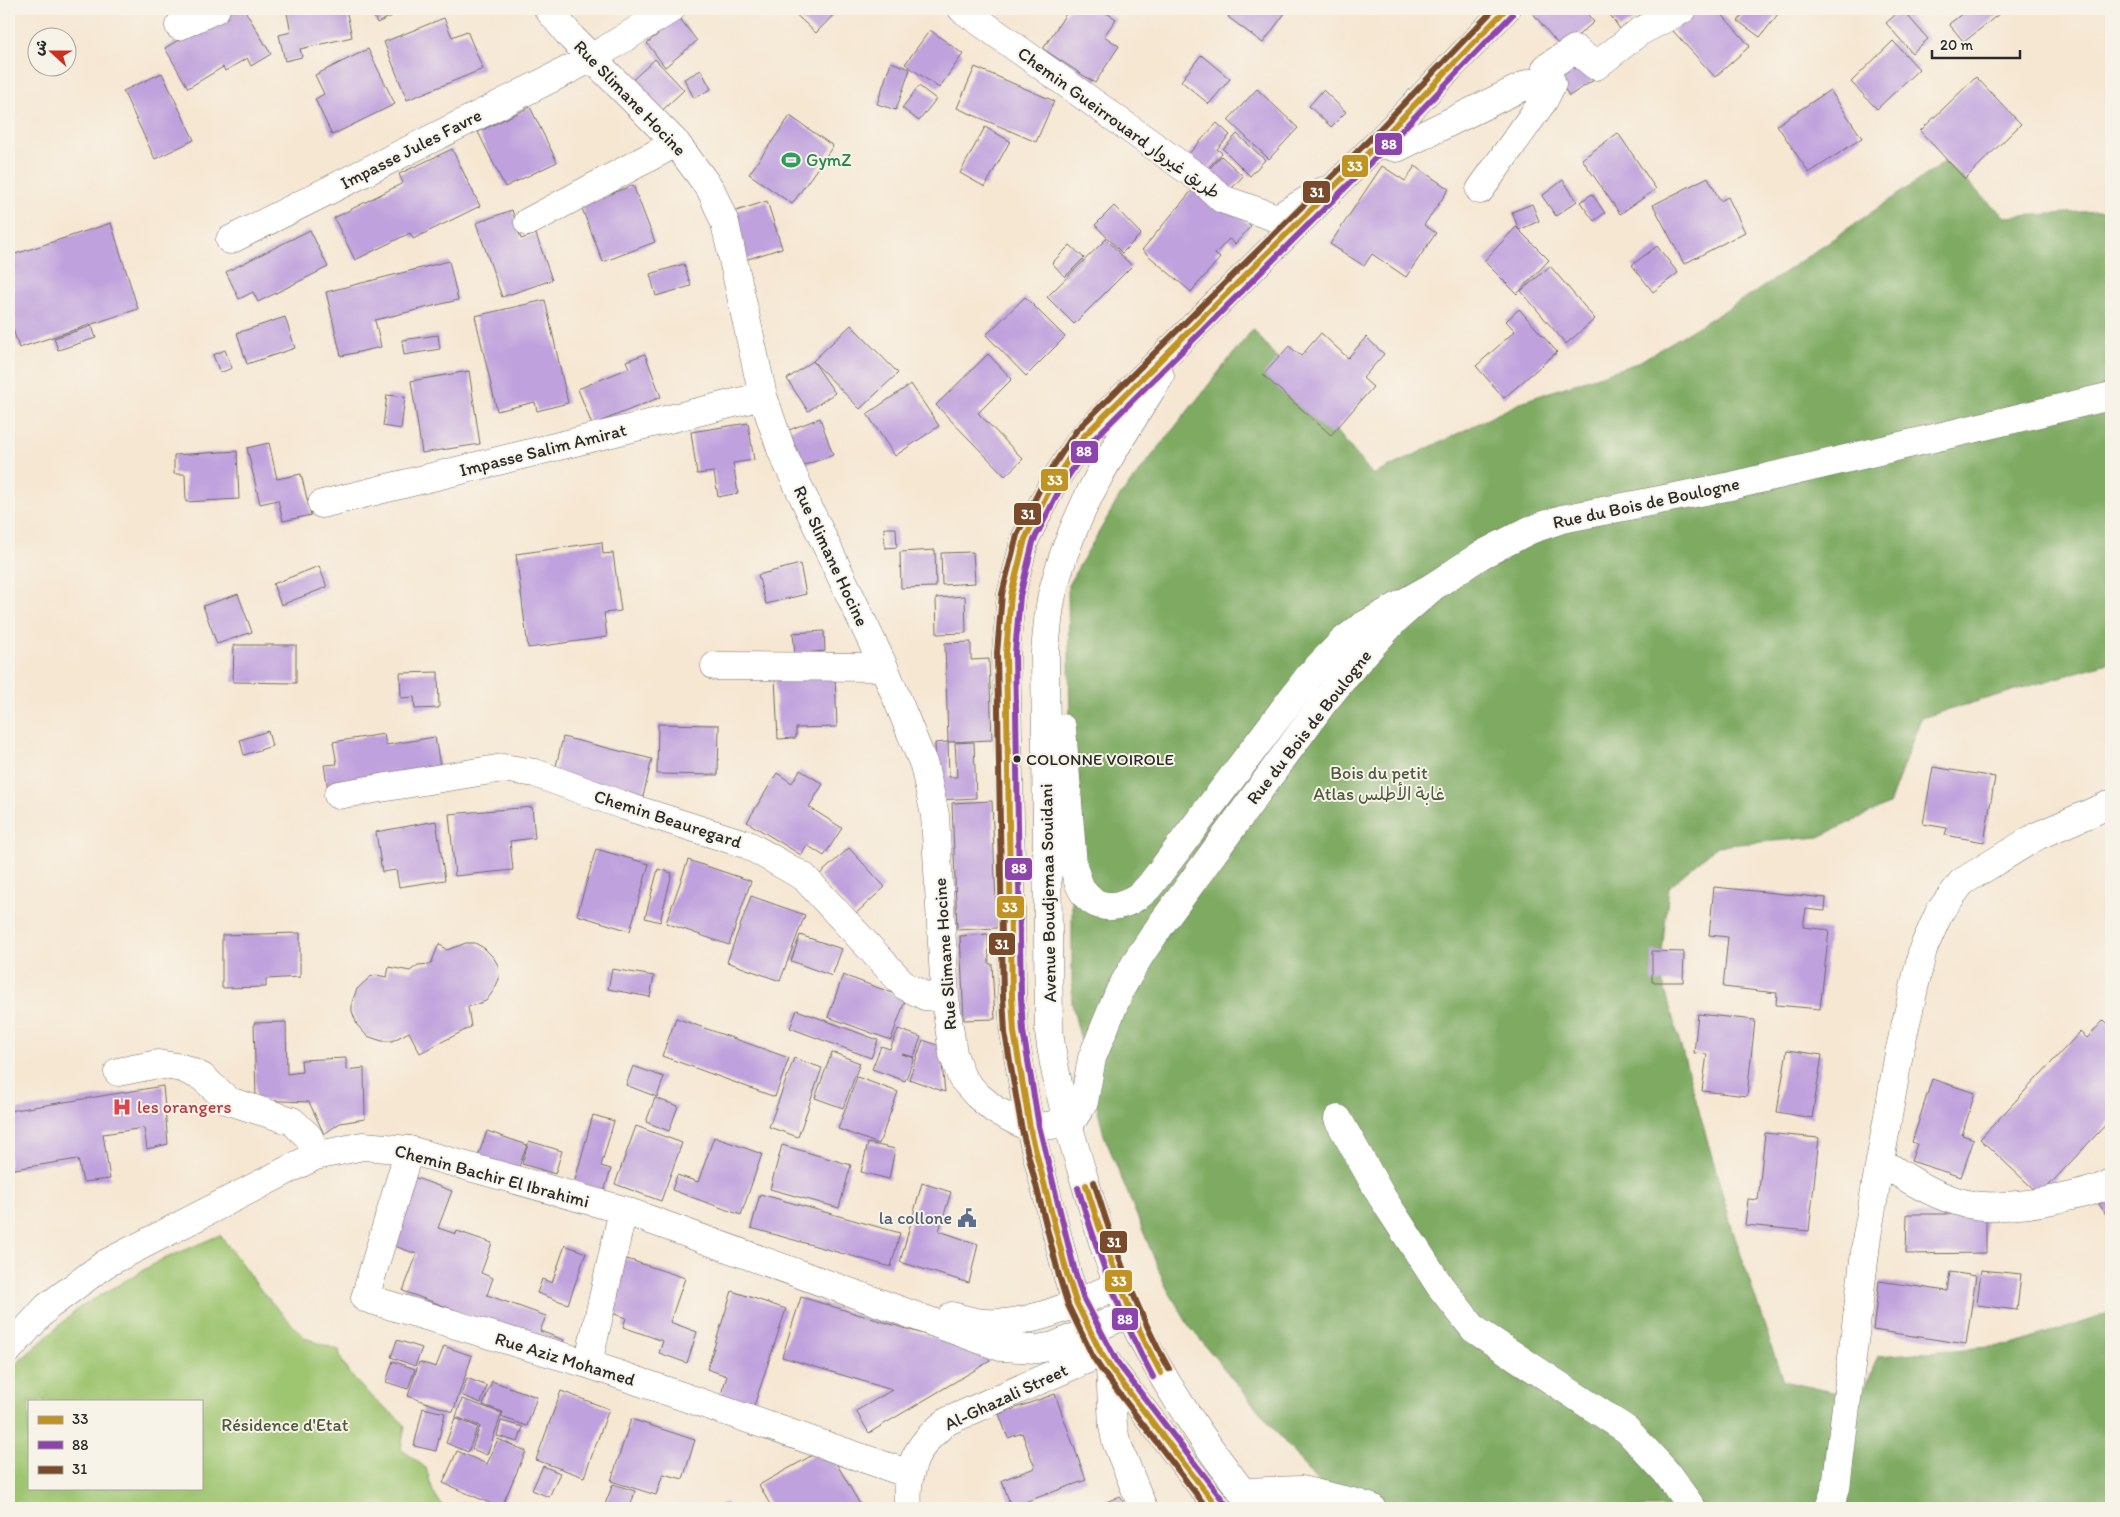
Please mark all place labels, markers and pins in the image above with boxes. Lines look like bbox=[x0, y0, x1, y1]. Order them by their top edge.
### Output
sports icon: GymZ bbox=[780, 149, 802, 171]
place label: GymZ bbox=[806, 149, 852, 171]
place label: COLONNE VOIROLE bbox=[1026, 749, 1174, 769]
marker: COLONNE VOIROLE bbox=[1012, 754, 1022, 764]
hospital icon: les orangers bbox=[111, 1096, 133, 1118]
place label: les orangers bbox=[137, 1096, 231, 1118]
place label: la collone bbox=[879, 1207, 952, 1229]
public building icon: la collone bbox=[956, 1207, 978, 1229]

